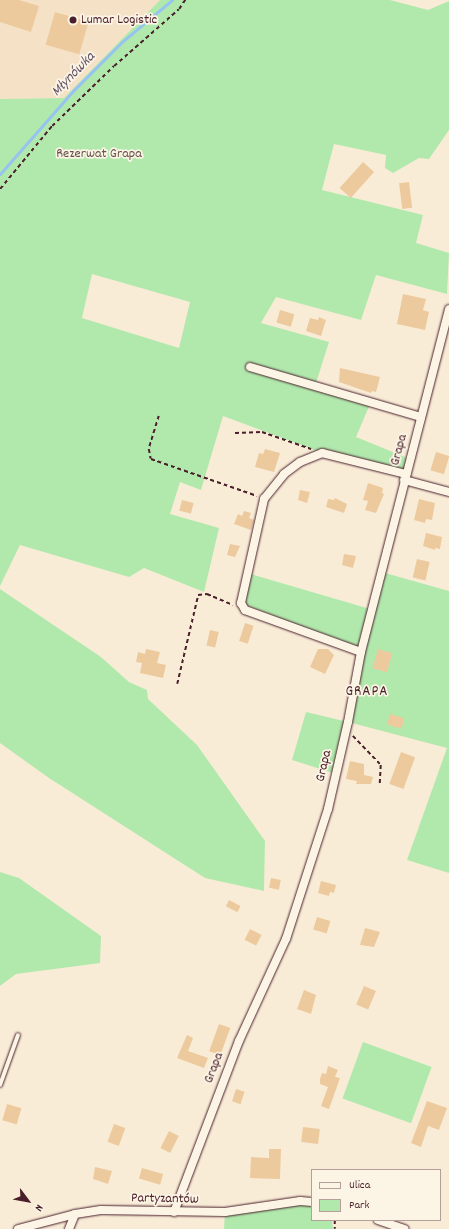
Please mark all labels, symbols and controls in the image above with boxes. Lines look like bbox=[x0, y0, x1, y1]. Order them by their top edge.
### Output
place label: Lumar Logistic bbox=[81, 12, 157, 28]
marker: Lumar Logistic bbox=[68, 15, 78, 25]
water label: Młynówka bbox=[48, 49, 100, 101]
park label: Rezerwat Grapa bbox=[56, 146, 142, 162]
street label: Grapa bbox=[387, 432, 411, 468]
district label: GRAPA bbox=[345, 684, 389, 702]
street label: Grapa bbox=[312, 749, 336, 783]
street label: Grapa bbox=[200, 1050, 228, 1086]
legend bbox=[311, 1169, 441, 1221]
text: Ulica bbox=[349, 1177, 370, 1194]
north arrow bbox=[8, 1181, 48, 1221]
street label: Partyzantów bbox=[131, 1190, 199, 1208]
text: Park bbox=[349, 1197, 369, 1214]
text: N bbox=[30, 1201, 46, 1214]

